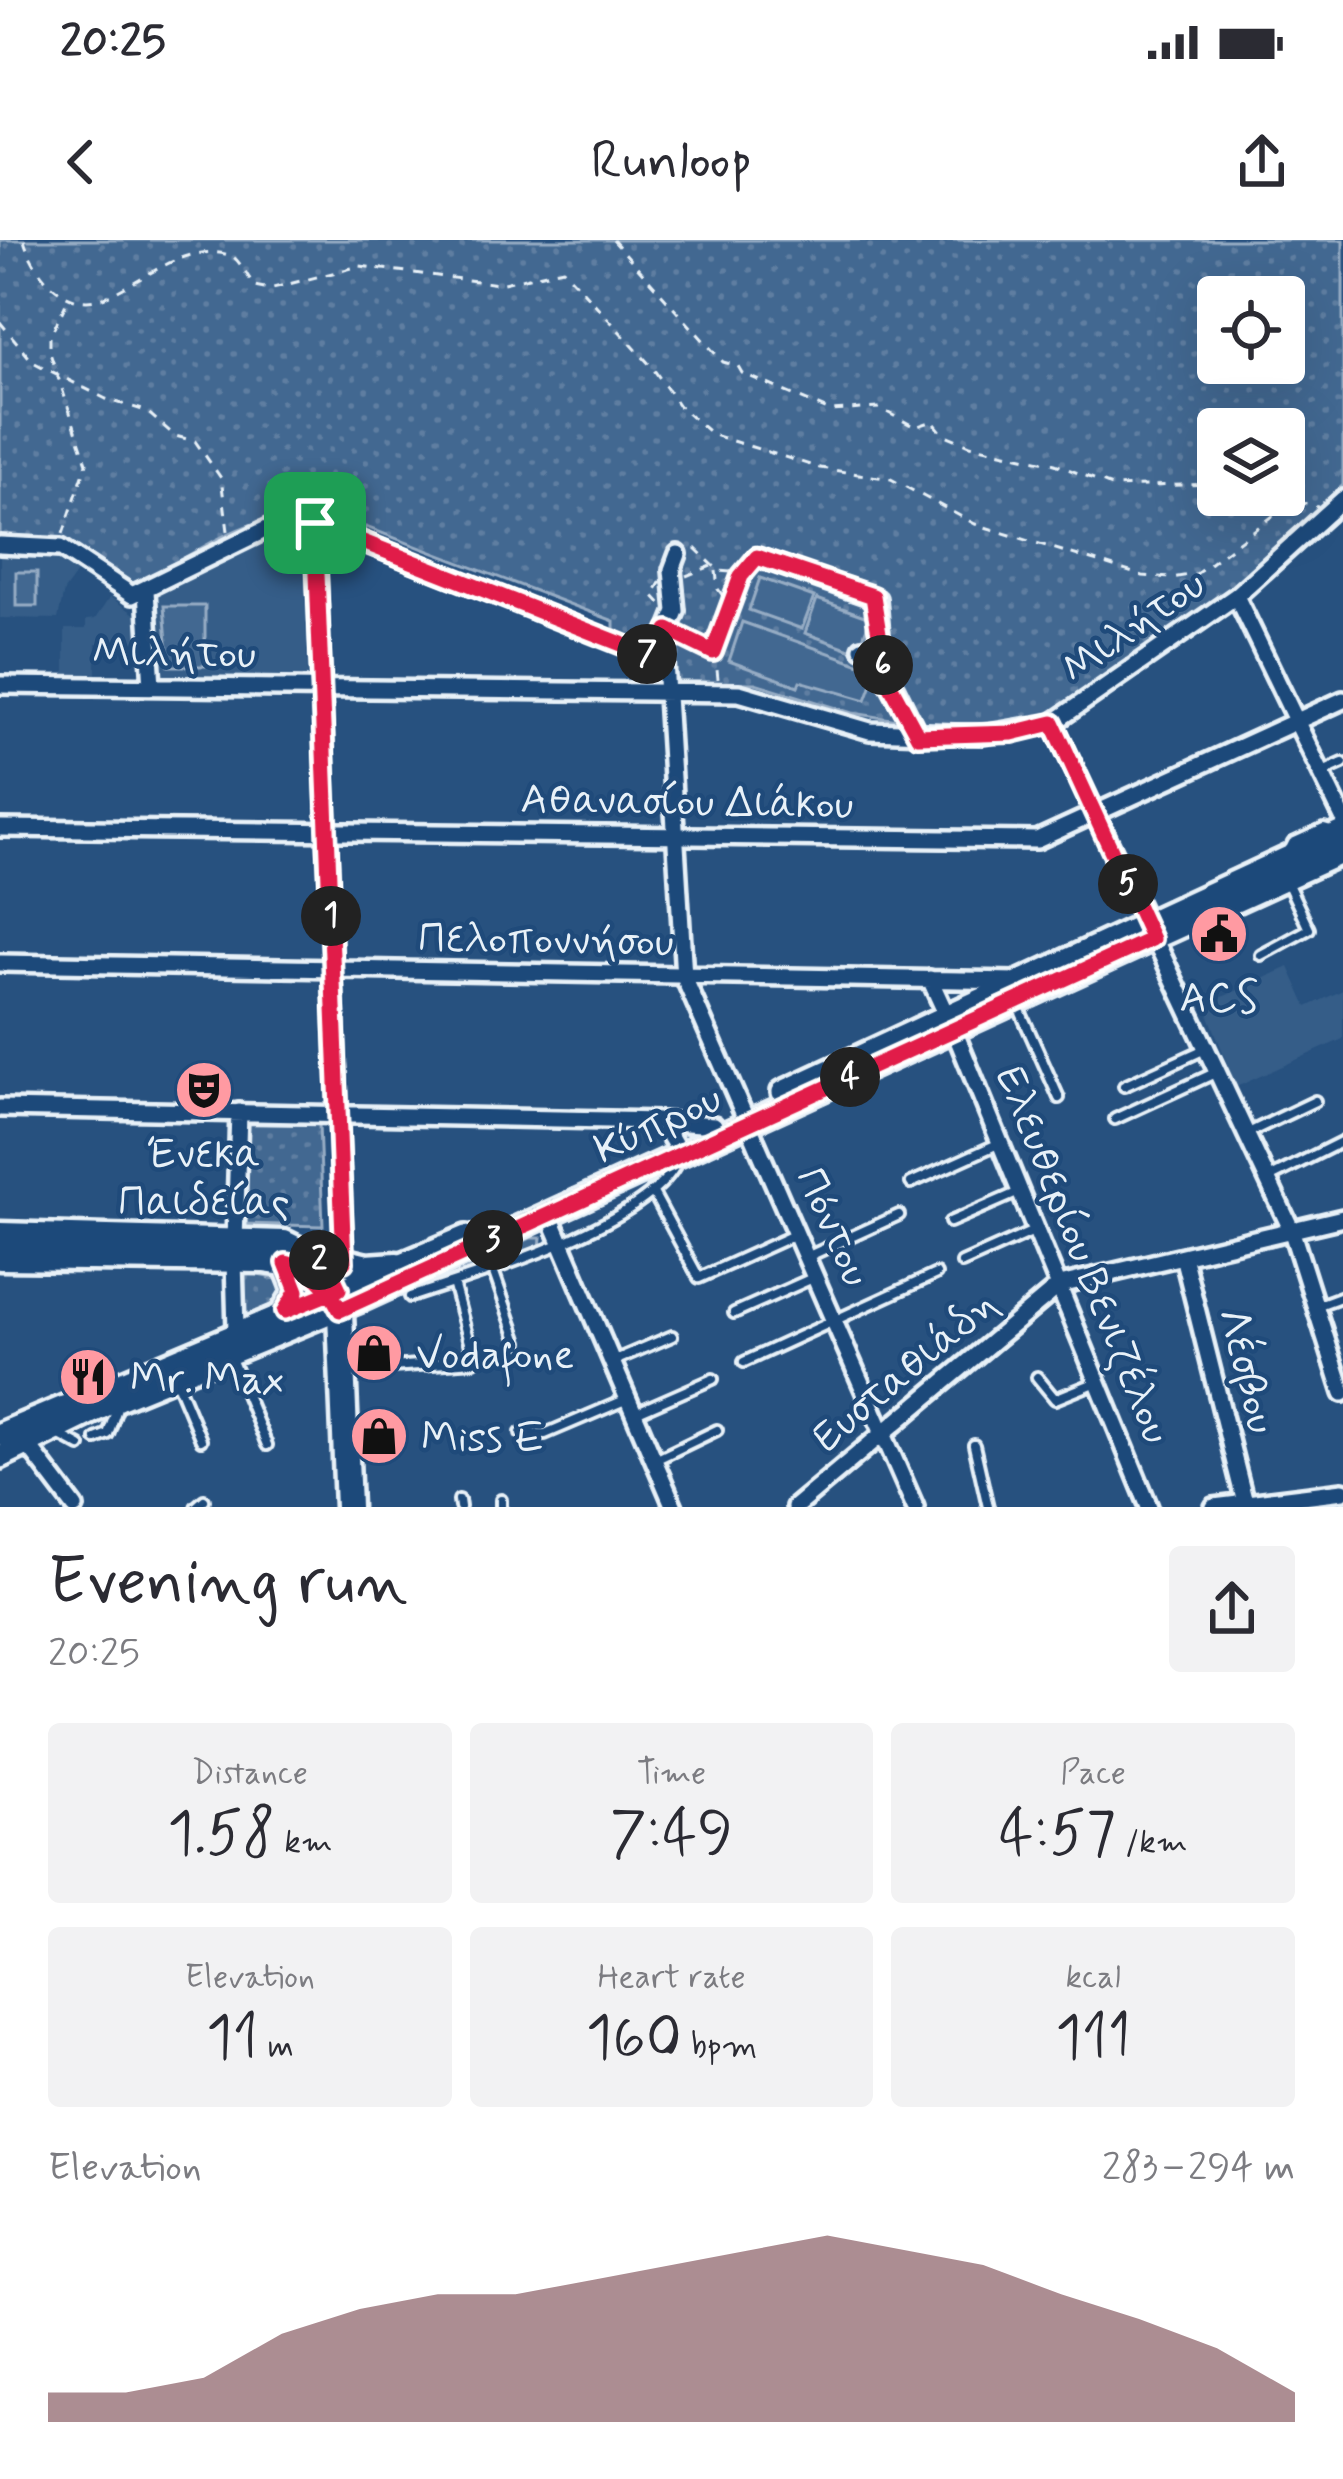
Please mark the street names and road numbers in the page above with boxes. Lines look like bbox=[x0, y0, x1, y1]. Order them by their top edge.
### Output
street label: Μιλήτου bbox=[1051, 558, 1217, 697]
street label: Μιλήτου bbox=[92, 626, 256, 683]
street label: Αθανασίου Διάκου bbox=[520, 773, 854, 834]
street label: Πελοποννήσου bbox=[418, 912, 674, 971]
street label: Ελευθερίου Βενιζέλου bbox=[981, 1058, 1184, 1452]
street label: Κύπρου bbox=[586, 1072, 731, 1178]
street label: Πόντου bbox=[781, 1159, 882, 1295]
street label: Ευσταθιάδη bbox=[802, 1278, 1011, 1466]
street label: Λέσβου bbox=[1203, 1302, 1289, 1439]

